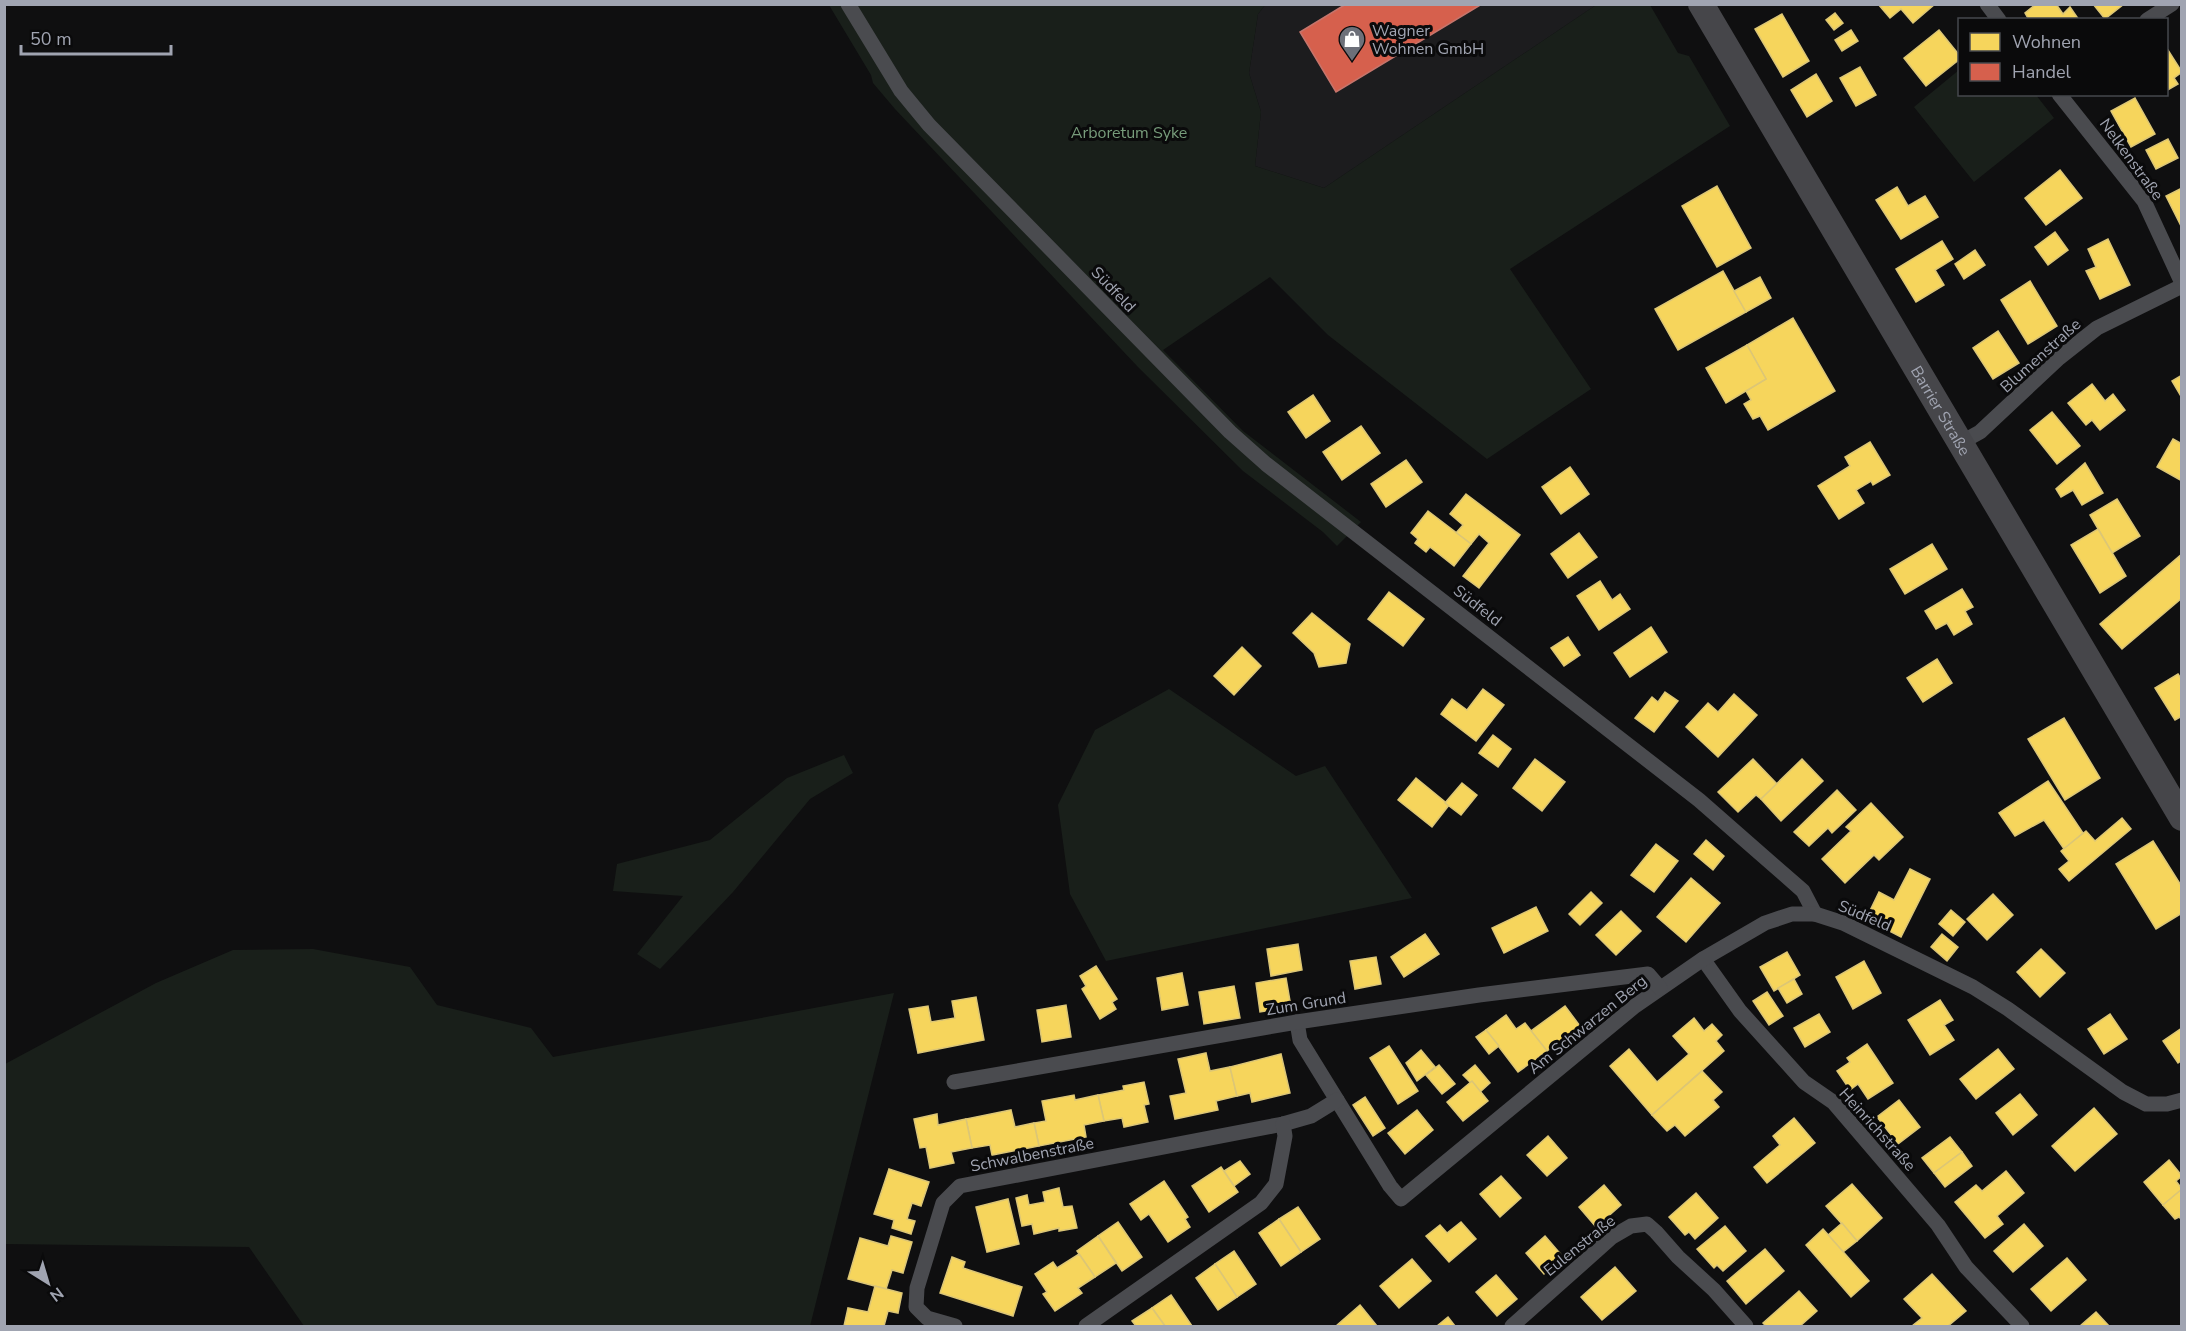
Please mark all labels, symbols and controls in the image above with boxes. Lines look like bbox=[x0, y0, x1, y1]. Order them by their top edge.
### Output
scale bar bbox=[21, 18, 171, 56]
legend bbox=[1958, 18, 2168, 96]
place label: Wagner Wohnen GmbH bbox=[1372, 20, 1484, 60]
shop icon: Wagner Wohnen GmbH bbox=[1337, 24, 1367, 62]
text: 50 m bbox=[30, 27, 72, 51]
text: Wohnen bbox=[2012, 30, 2081, 54]
text: Handel bbox=[2012, 60, 2072, 84]
street label: Nelkenstraße bbox=[2094, 114, 2168, 205]
park label: Arboretum Syke bbox=[1071, 122, 1187, 144]
street label: Südfeld bbox=[1086, 262, 1141, 317]
street label: Blumenstraße bbox=[1996, 314, 2086, 398]
street label: Barrier Straße bbox=[1905, 362, 1975, 460]
street label: Südfeld bbox=[1449, 580, 1506, 632]
street label: Südfeld bbox=[1835, 895, 1895, 937]
street label: Am Schwarzen Berg bbox=[1524, 970, 1652, 1079]
street label: Zum Grund bbox=[1265, 987, 1348, 1021]
street label: Heinrichstraße bbox=[1834, 1083, 1921, 1176]
street label: Schwalbenstraße bbox=[969, 1132, 1096, 1178]
street label: Eulenstraße bbox=[1539, 1210, 1620, 1281]
north arrow bbox=[18, 1253, 78, 1313]
text: N bbox=[45, 1282, 68, 1307]

